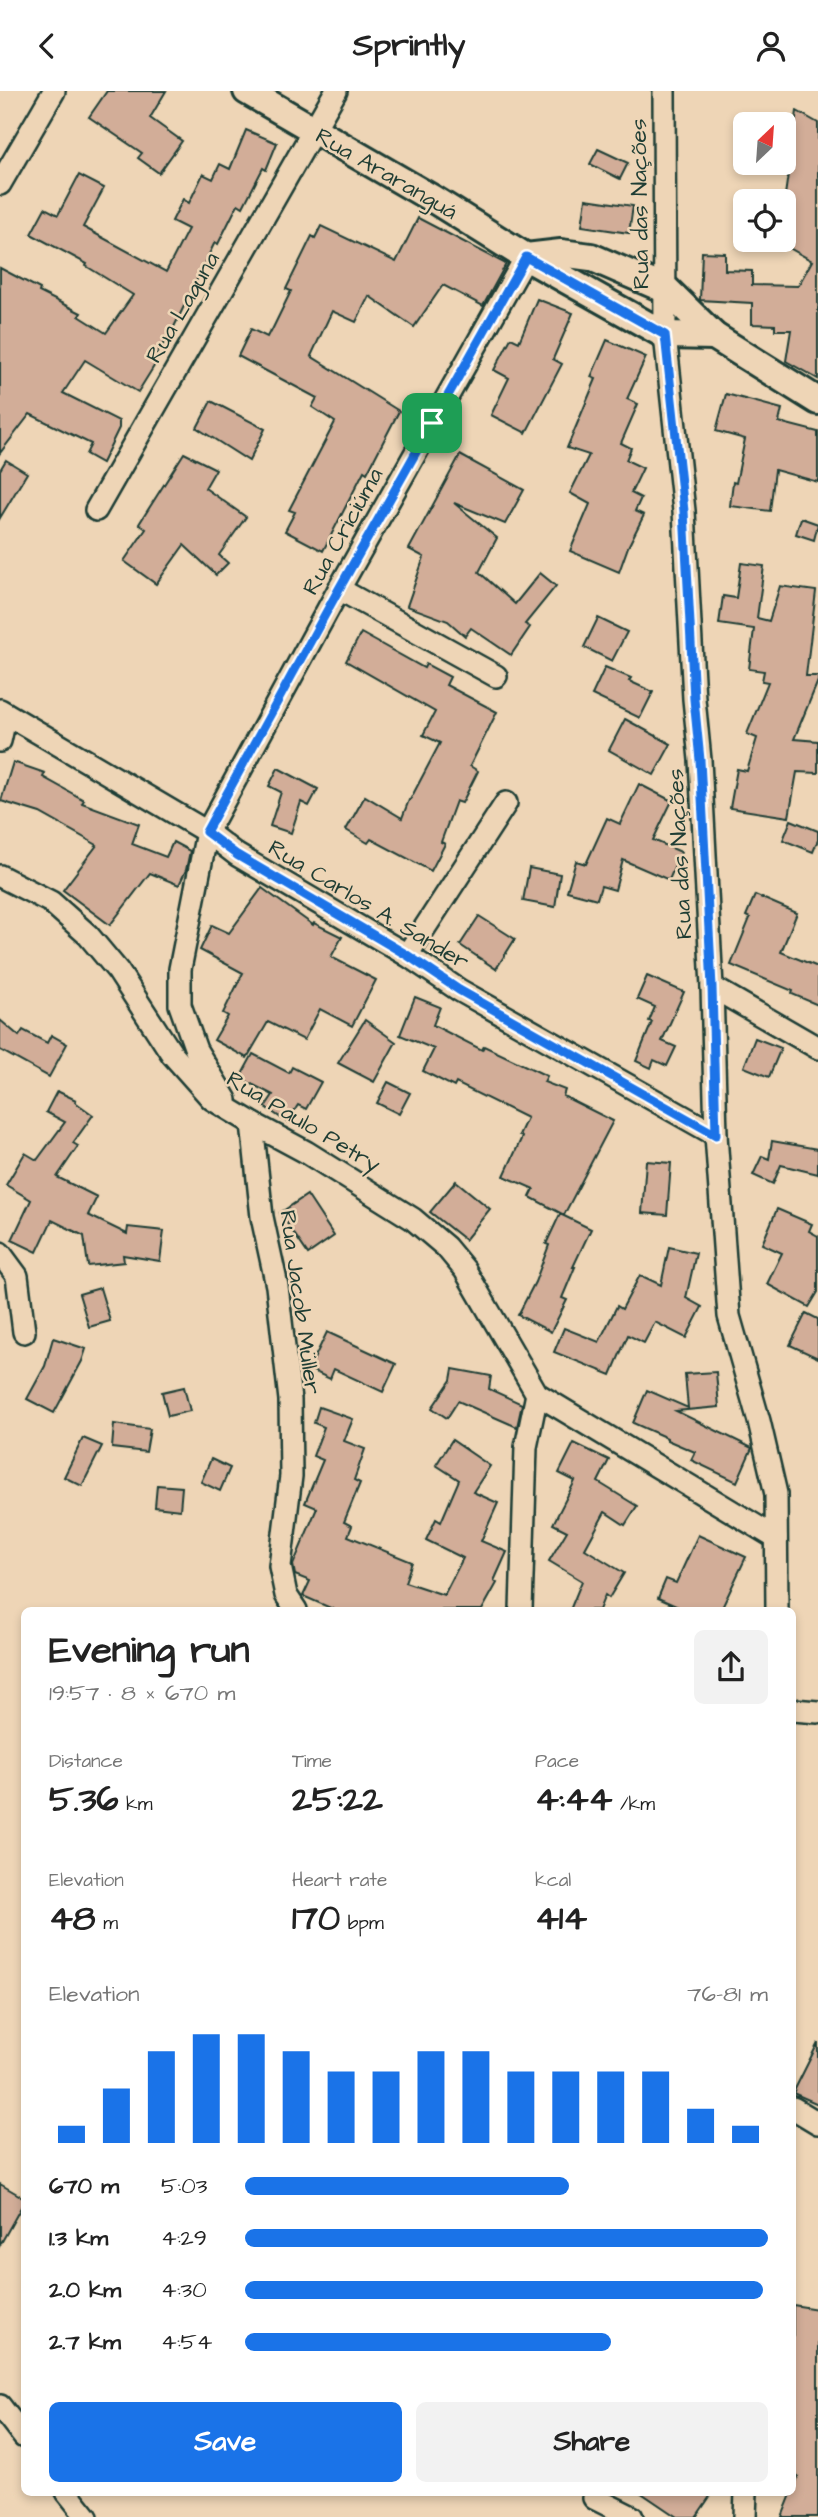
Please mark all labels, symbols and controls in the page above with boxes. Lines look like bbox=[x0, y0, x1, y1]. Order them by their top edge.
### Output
text: Sprintly bbox=[353, 23, 465, 68]
icon: back bbox=[28, 27, 66, 65]
icon: person bbox=[752, 27, 790, 65]
north arrow bbox=[733, 112, 796, 175]
map controls bbox=[733, 112, 796, 252]
street label: Rua das Nações bbox=[623, 118, 657, 290]
street label: Rua Araranguá bbox=[309, 120, 464, 229]
button: locate bbox=[733, 189, 796, 252]
street label: Rua Laguna bbox=[138, 246, 229, 369]
pin bbox=[402, 393, 462, 453]
icon: arrive bbox=[413, 404, 451, 442]
street label: Rua Criciúma bbox=[295, 462, 391, 601]
street label: Rua das Nações bbox=[660, 768, 700, 940]
street label: Rua Carlos A. Sander bbox=[262, 832, 475, 978]
street label: Rua Paulo Petry bbox=[220, 1063, 387, 1182]
street label: Rua Jacob Müller bbox=[271, 1208, 329, 1397]
text: Evening run bbox=[49, 1625, 250, 1677]
button: share bbox=[694, 1630, 768, 1704]
text: 19:57 · 8 × 670 m bbox=[49, 1677, 235, 1709]
text: Distance bbox=[49, 1748, 123, 1775]
text: Time bbox=[292, 1748, 332, 1775]
text: Pace bbox=[535, 1748, 579, 1775]
text: 5.36 bbox=[49, 1775, 118, 1824]
text: 25:22 bbox=[292, 1775, 383, 1824]
text: 4:44 bbox=[535, 1775, 612, 1824]
text: km bbox=[118, 1791, 153, 1818]
text: /km bbox=[612, 1791, 655, 1818]
text: Elevation bbox=[49, 1867, 124, 1894]
text: Heart rate bbox=[292, 1867, 387, 1894]
text: kcal bbox=[535, 1867, 571, 1894]
text: 48 bbox=[49, 1894, 96, 1943]
text: 170 bbox=[292, 1894, 340, 1943]
text: 414 bbox=[535, 1894, 587, 1943]
text: m bbox=[96, 1910, 118, 1937]
text: bpm bbox=[340, 1910, 384, 1937]
text: Elevation bbox=[49, 1978, 140, 2010]
text: 76–81 m bbox=[687, 1978, 768, 2010]
text: 670 m bbox=[49, 2170, 119, 2202]
text: 5:03 bbox=[161, 2170, 207, 2202]
text: 1.3 km bbox=[49, 2222, 108, 2254]
text: 4:29 bbox=[161, 2222, 207, 2254]
text: 2.0 km bbox=[49, 2274, 121, 2306]
text: 4:30 bbox=[161, 2274, 207, 2306]
text: 2.7 km bbox=[49, 2326, 121, 2358]
text: 4:54 bbox=[161, 2326, 212, 2358]
button: Save bbox=[49, 2402, 402, 2482]
button: Share bbox=[416, 2402, 768, 2482]

